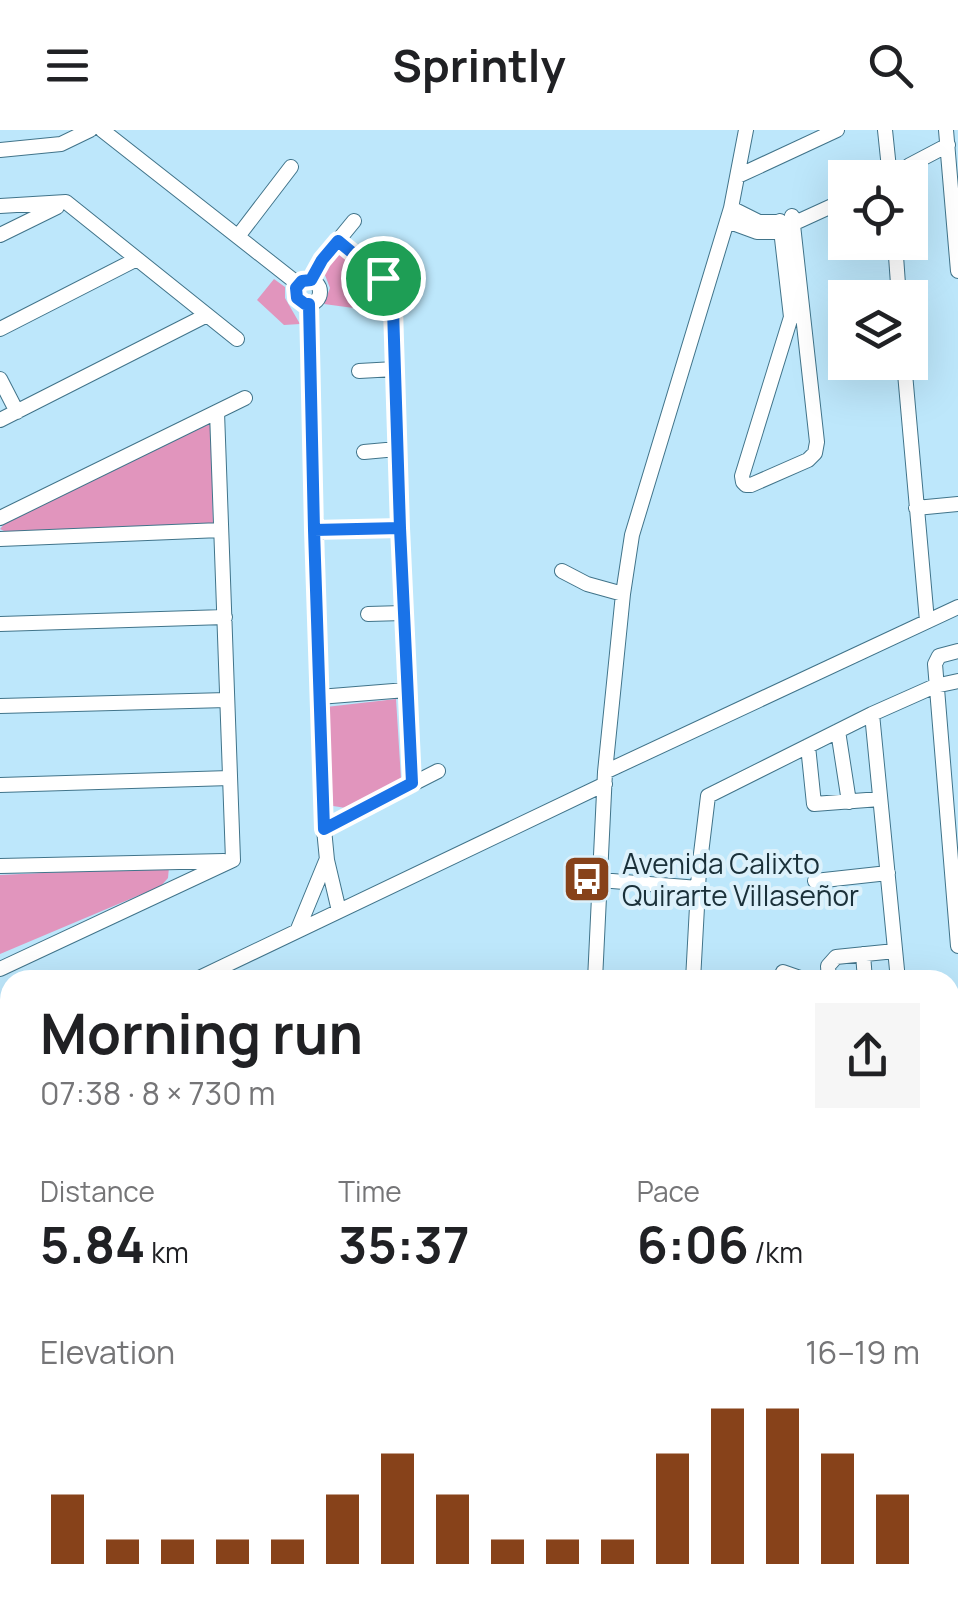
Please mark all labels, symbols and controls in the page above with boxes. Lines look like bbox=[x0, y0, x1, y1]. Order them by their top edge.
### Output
text: Sprintly bbox=[392, 34, 566, 96]
icon: menu bbox=[40, 38, 95, 93]
icon: search bbox=[863, 38, 918, 93]
map controls bbox=[828, 160, 928, 380]
button: locate bbox=[828, 160, 928, 260]
pin bbox=[341, 236, 426, 321]
icon: arrive bbox=[356, 251, 411, 306]
button: layers bbox=[828, 280, 928, 380]
place label: Avenida Calixto Quirarte Villaseñor bbox=[622, 844, 859, 914]
bus stop icon: Avenida Calixto Quirarte Villaseñor bbox=[561, 853, 613, 905]
text: Morning run bbox=[40, 995, 363, 1071]
button: share bbox=[815, 1003, 920, 1108]
text: 07:38 · 8 × 730 m bbox=[40, 1071, 275, 1115]
text: Distance bbox=[40, 1172, 155, 1210]
text: Time bbox=[338, 1172, 402, 1210]
text: Pace bbox=[637, 1172, 700, 1210]
text: 5.84 bbox=[40, 1210, 146, 1278]
text: 35:37 bbox=[338, 1210, 470, 1278]
text: 6:06 bbox=[637, 1210, 749, 1278]
text: km bbox=[146, 1233, 189, 1271]
text: /km bbox=[749, 1233, 803, 1271]
text: Elevation bbox=[40, 1330, 175, 1374]
text: 16–19 m bbox=[805, 1330, 920, 1374]

